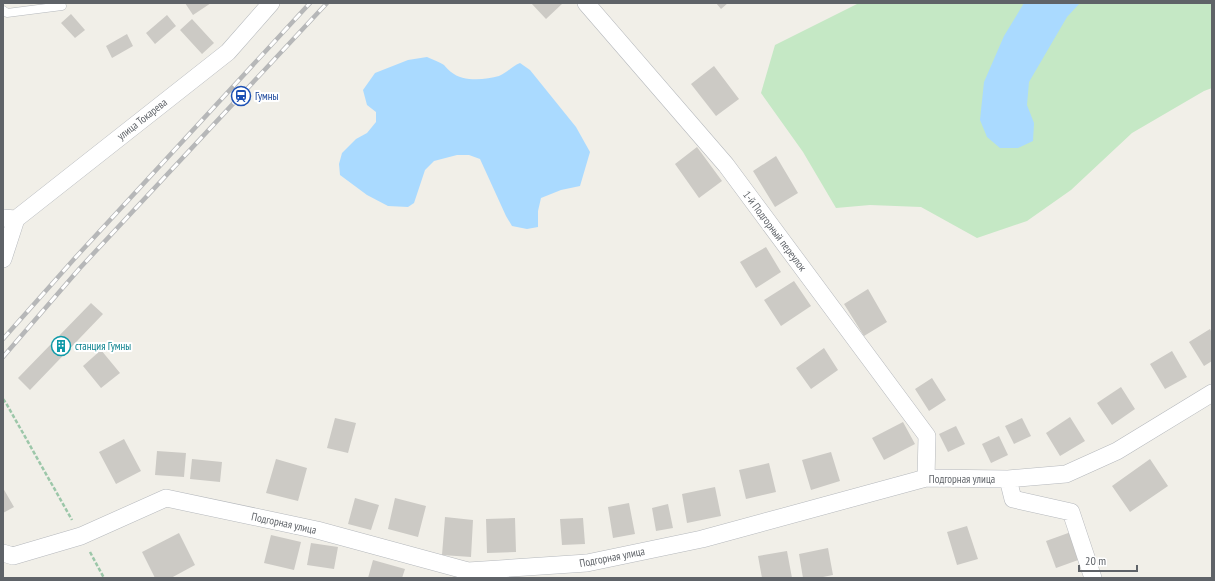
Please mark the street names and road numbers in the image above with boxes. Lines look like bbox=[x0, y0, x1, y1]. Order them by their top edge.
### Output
street label: улица Токарева bbox=[114, 95, 170, 143]
street label: 1-й Подгорный переулок bbox=[740, 188, 810, 275]
street label: Подгорная улица bbox=[929, 472, 995, 486]
street label: Подгорная улица bbox=[250, 509, 318, 537]
street label: Подгорная улица bbox=[578, 544, 646, 570]

